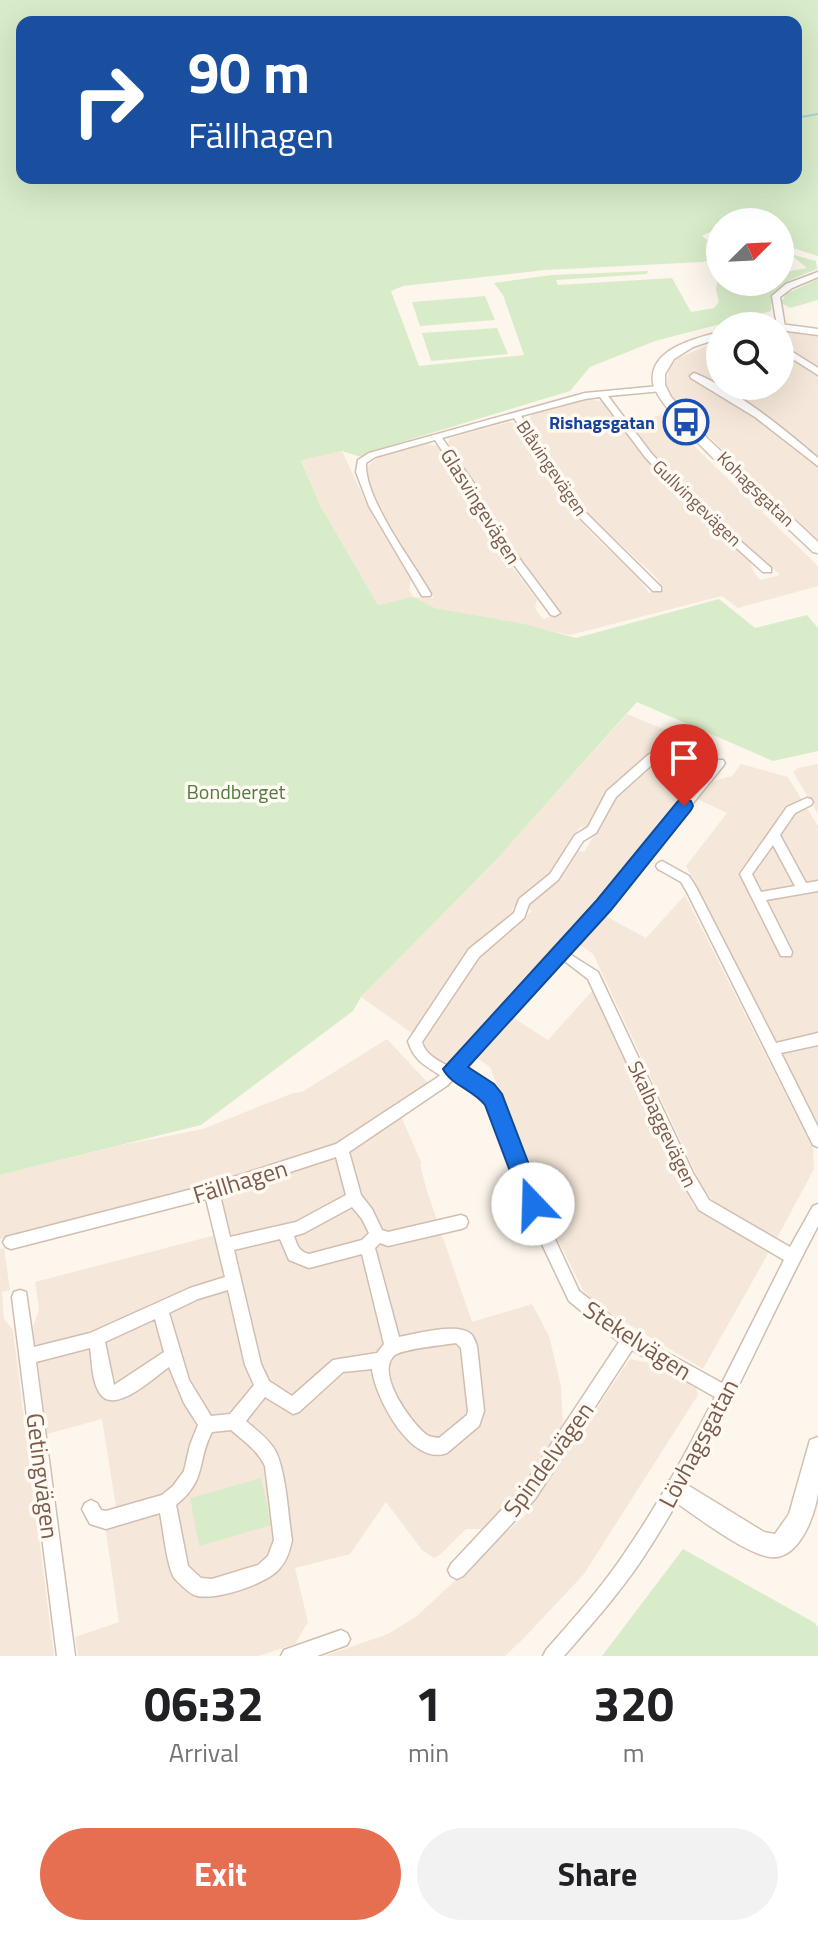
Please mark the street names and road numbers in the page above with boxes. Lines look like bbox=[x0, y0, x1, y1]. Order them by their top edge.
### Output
street label: Blåvingevägen bbox=[510, 415, 594, 521]
street label: Glasvingevägen bbox=[433, 442, 529, 570]
street label: Kohagsgatan bbox=[711, 445, 801, 533]
street label: Gullvingevägen bbox=[646, 453, 748, 553]
street label: Skalbaggevägen bbox=[620, 1056, 706, 1192]
street label: Fällhagen bbox=[188, 1150, 292, 1212]
street label: Stekelvägen bbox=[577, 1291, 699, 1389]
street label: Lövhagsgatan bbox=[649, 1372, 747, 1514]
street label: Spindelvägen bbox=[494, 1394, 602, 1524]
street label: Getingvägen bbox=[17, 1411, 69, 1541]

